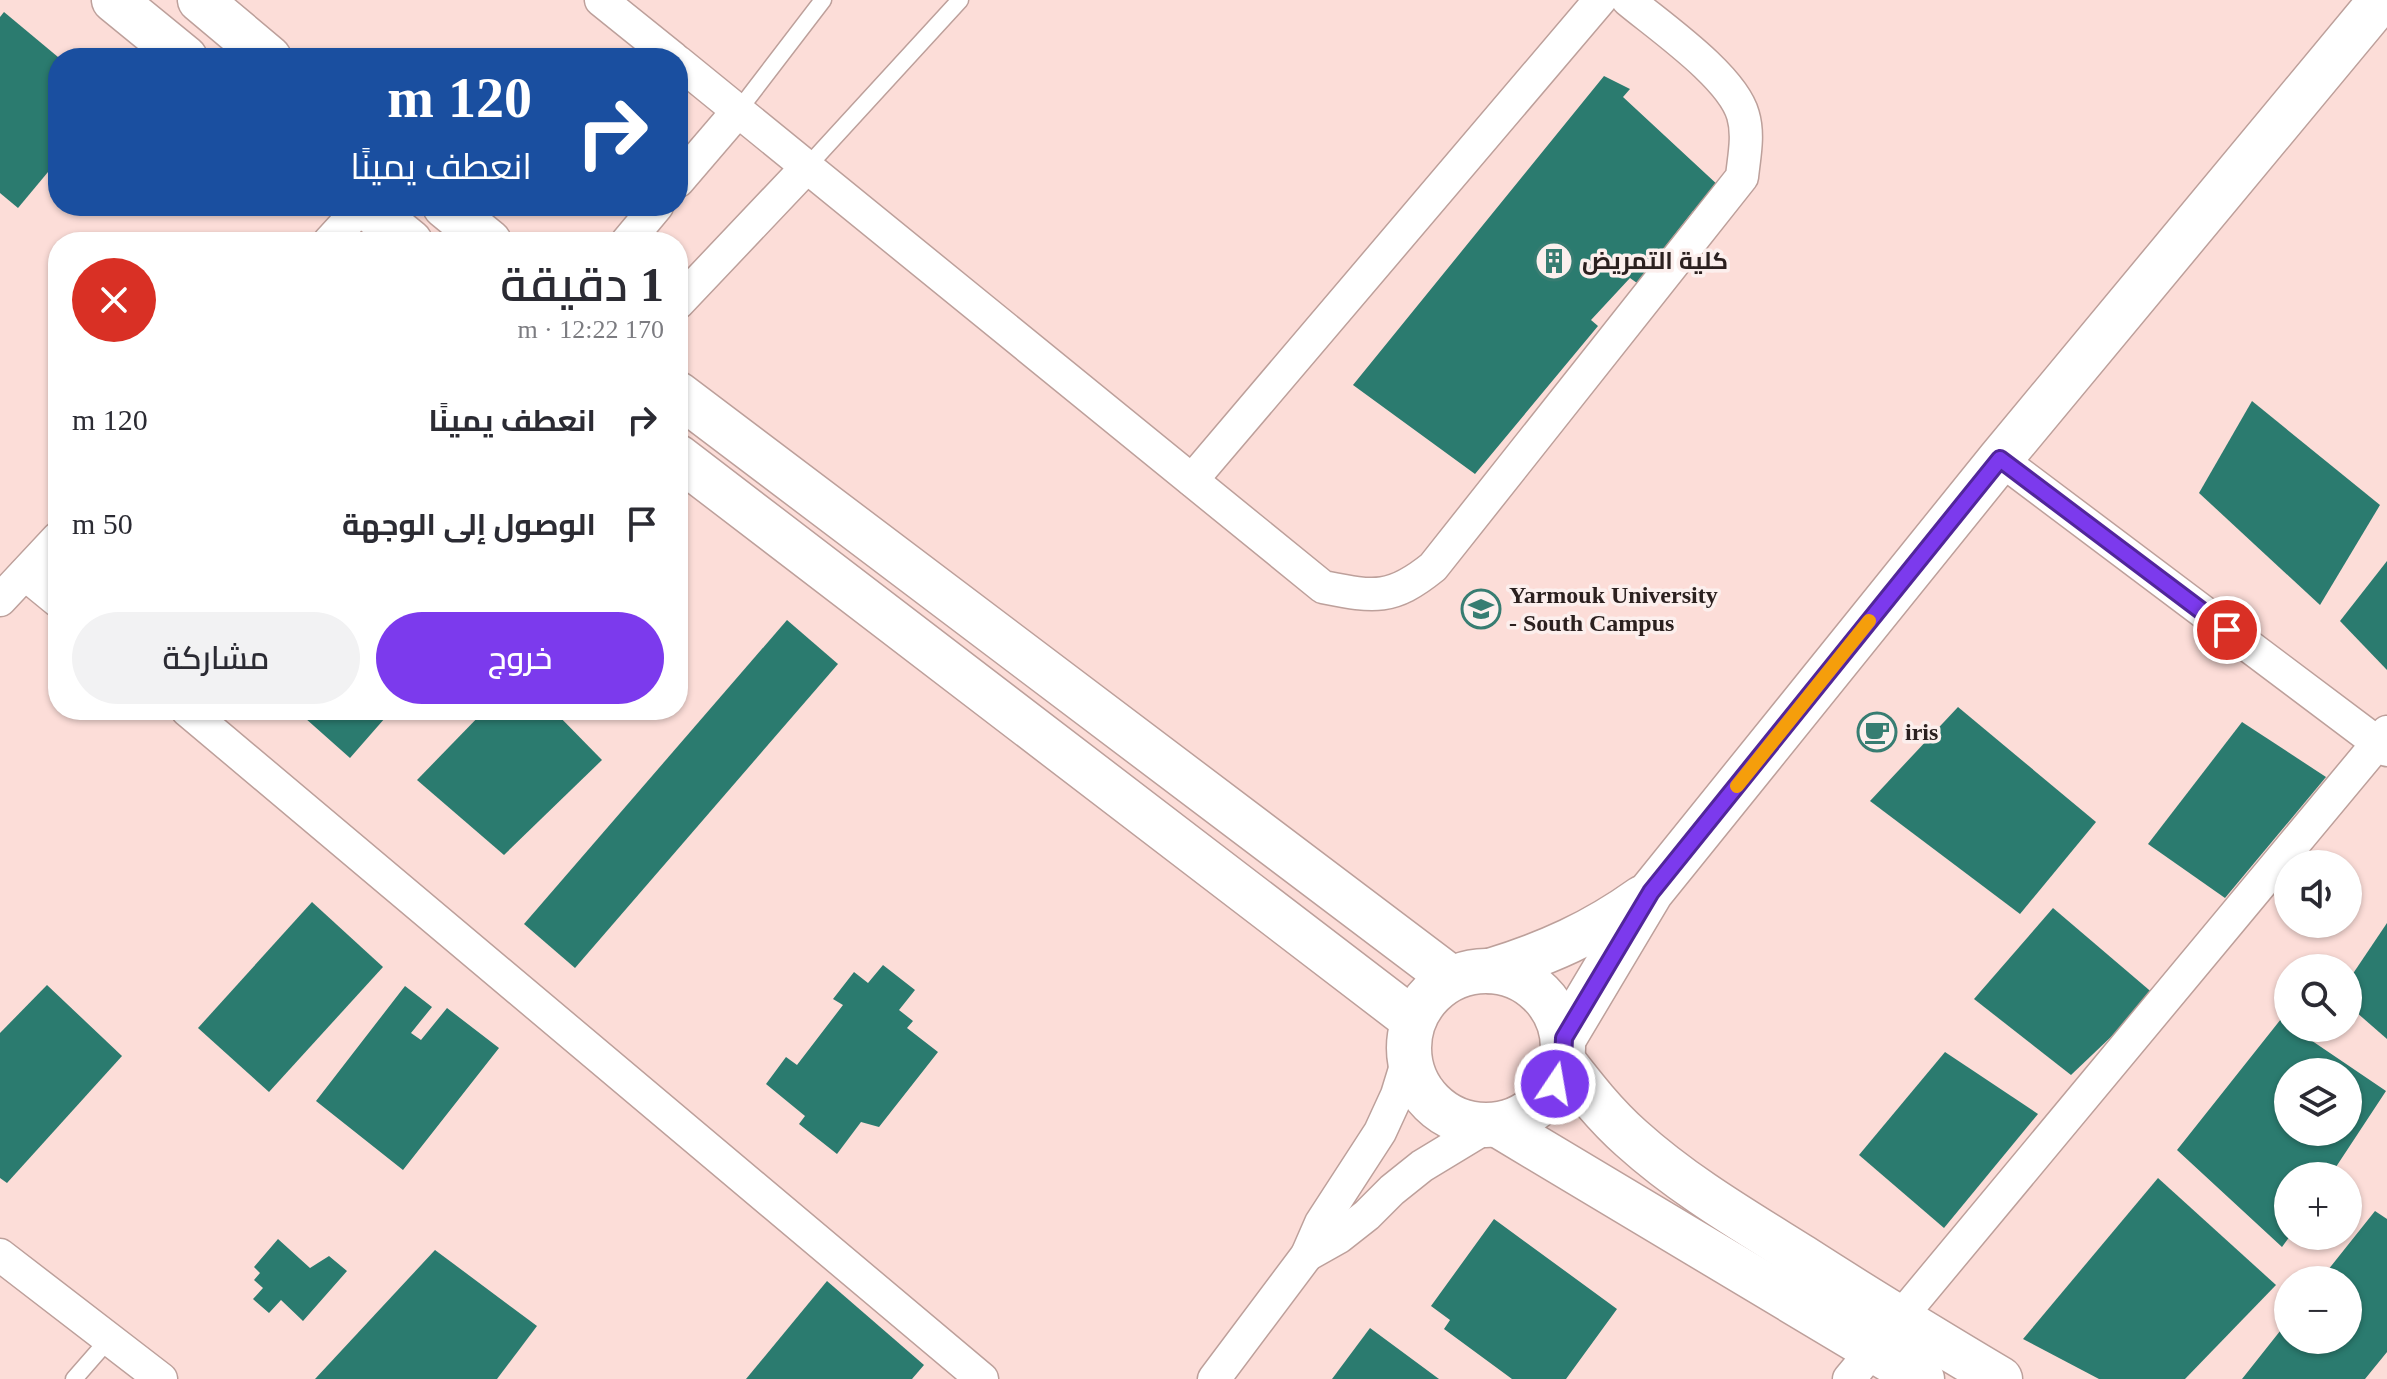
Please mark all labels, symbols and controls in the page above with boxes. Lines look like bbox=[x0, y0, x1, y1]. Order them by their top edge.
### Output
text: 120 m bbox=[387, 67, 532, 129]
icon: right bbox=[560, 80, 664, 184]
text: انعطف يمينًا bbox=[350, 147, 532, 187]
building icon: كلية التمريض bbox=[1533, 240, 1575, 282]
place label: كلية التمريض bbox=[1582, 248, 1728, 275]
button: close bbox=[72, 258, 156, 342]
text: 1 دقيقة bbox=[500, 258, 664, 311]
text: 170 m · 12:22 bbox=[517, 315, 664, 344]
icon: right bbox=[620, 398, 664, 442]
text: 120 m bbox=[72, 403, 148, 436]
text: انعطف يمينًا bbox=[429, 404, 596, 437]
icon: arrive bbox=[620, 502, 664, 546]
text: 50 m bbox=[72, 507, 133, 540]
text: الوصول إلى الوجهة bbox=[342, 508, 596, 541]
place label: Yarmouk University - South Campus bbox=[1509, 582, 1718, 636]
school or university icon: Yarmouk University - South Campus bbox=[1460, 588, 1502, 630]
pin bbox=[2193, 596, 2261, 664]
icon: arrive bbox=[2205, 608, 2249, 652]
button: مشاركة bbox=[72, 612, 360, 704]
button: خروج bbox=[376, 612, 664, 704]
cafe icon: iris bbox=[1856, 711, 1898, 753]
place label: iris bbox=[1905, 719, 1938, 745]
map controls bbox=[2274, 850, 2362, 1354]
button: sound bbox=[2274, 850, 2362, 938]
button: search bbox=[2274, 954, 2362, 1042]
position arrow bbox=[1513, 1042, 1597, 1126]
button: layers bbox=[2274, 1058, 2362, 1146]
button: + bbox=[2274, 1162, 2362, 1250]
button: − bbox=[2274, 1266, 2362, 1354]

